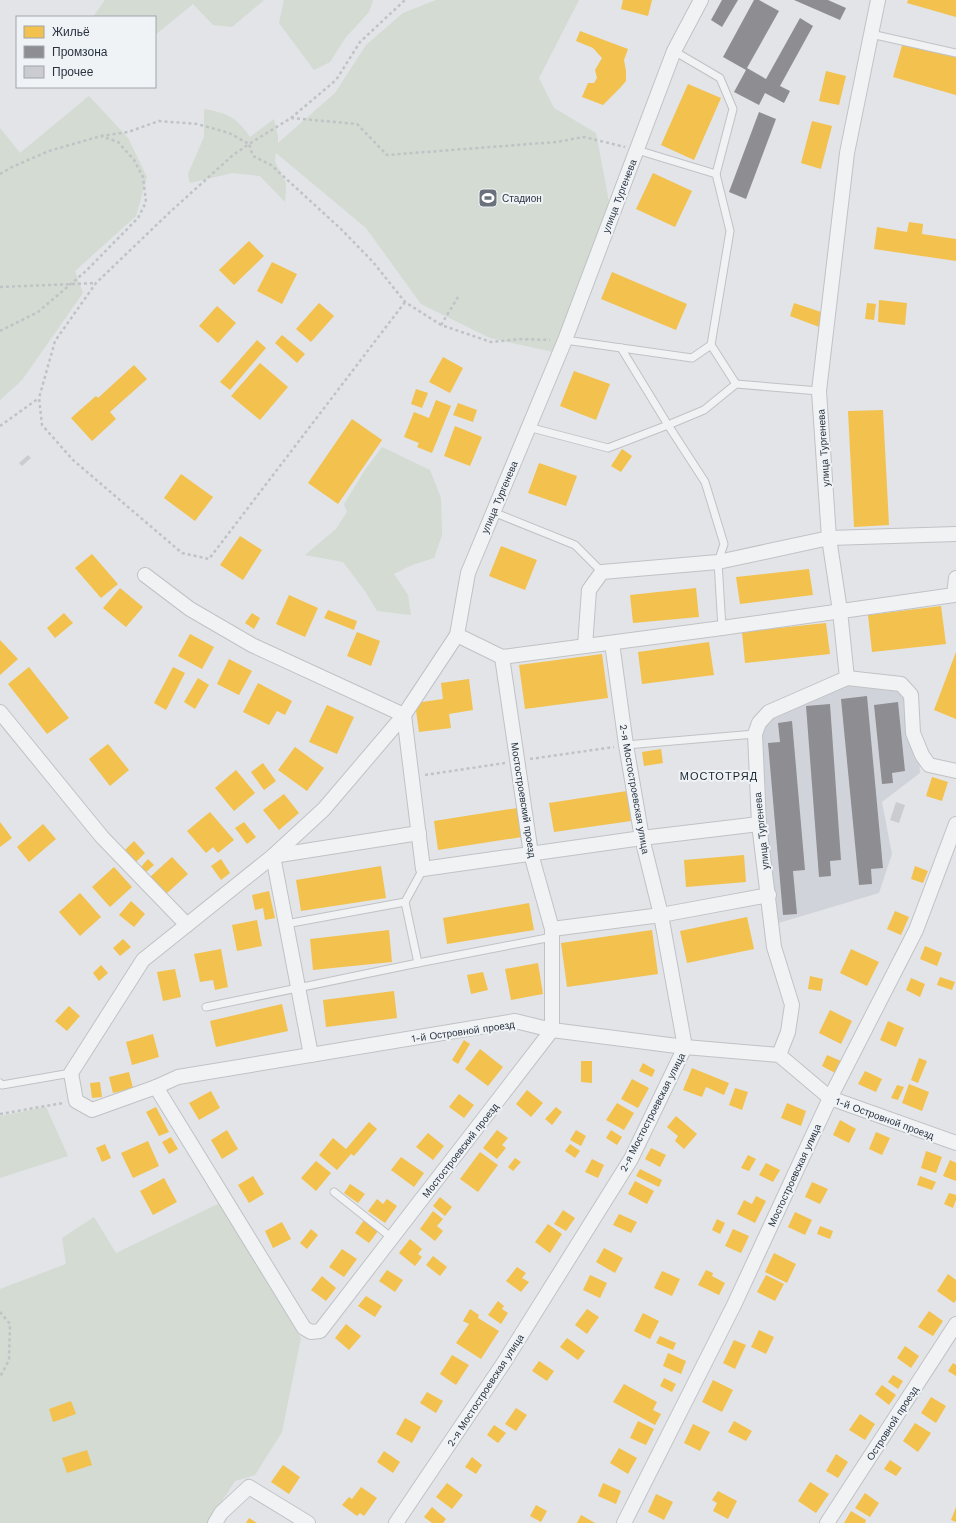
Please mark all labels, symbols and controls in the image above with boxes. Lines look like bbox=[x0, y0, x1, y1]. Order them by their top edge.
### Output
legend bbox=[16, 16, 156, 88]
text: Жильё bbox=[52, 25, 90, 39]
text: Промзона bbox=[52, 45, 108, 59]
text: Прочее bbox=[52, 65, 94, 79]
street label: улица Тургенева bbox=[600, 158, 639, 234]
sports icon: Стадион bbox=[477, 187, 499, 209]
place label: Стадион bbox=[502, 193, 542, 204]
street label: улица Тургенева bbox=[815, 408, 832, 487]
street label: улица Тургенева bbox=[479, 459, 520, 535]
street label: 2-я Мостостроевская улица bbox=[618, 723, 651, 855]
street label: Мостостроевский проезд bbox=[509, 742, 538, 859]
district label: МОСТОТРЯД bbox=[680, 770, 758, 783]
street label: улица Тургенева bbox=[752, 791, 771, 870]
street label: 1-й Островной проезд bbox=[411, 1019, 515, 1044]
street label: 2-я Мостостроевская улица bbox=[618, 1051, 687, 1173]
street label: 1-й Островной проезд bbox=[834, 1096, 936, 1141]
street label: Мостостроевский проезд bbox=[420, 1101, 501, 1200]
street label: Мостостроевская улица bbox=[766, 1122, 823, 1228]
street label: 2-я Мостостроевская улица bbox=[445, 1332, 526, 1448]
street label: Островной проезд bbox=[864, 1384, 921, 1462]

